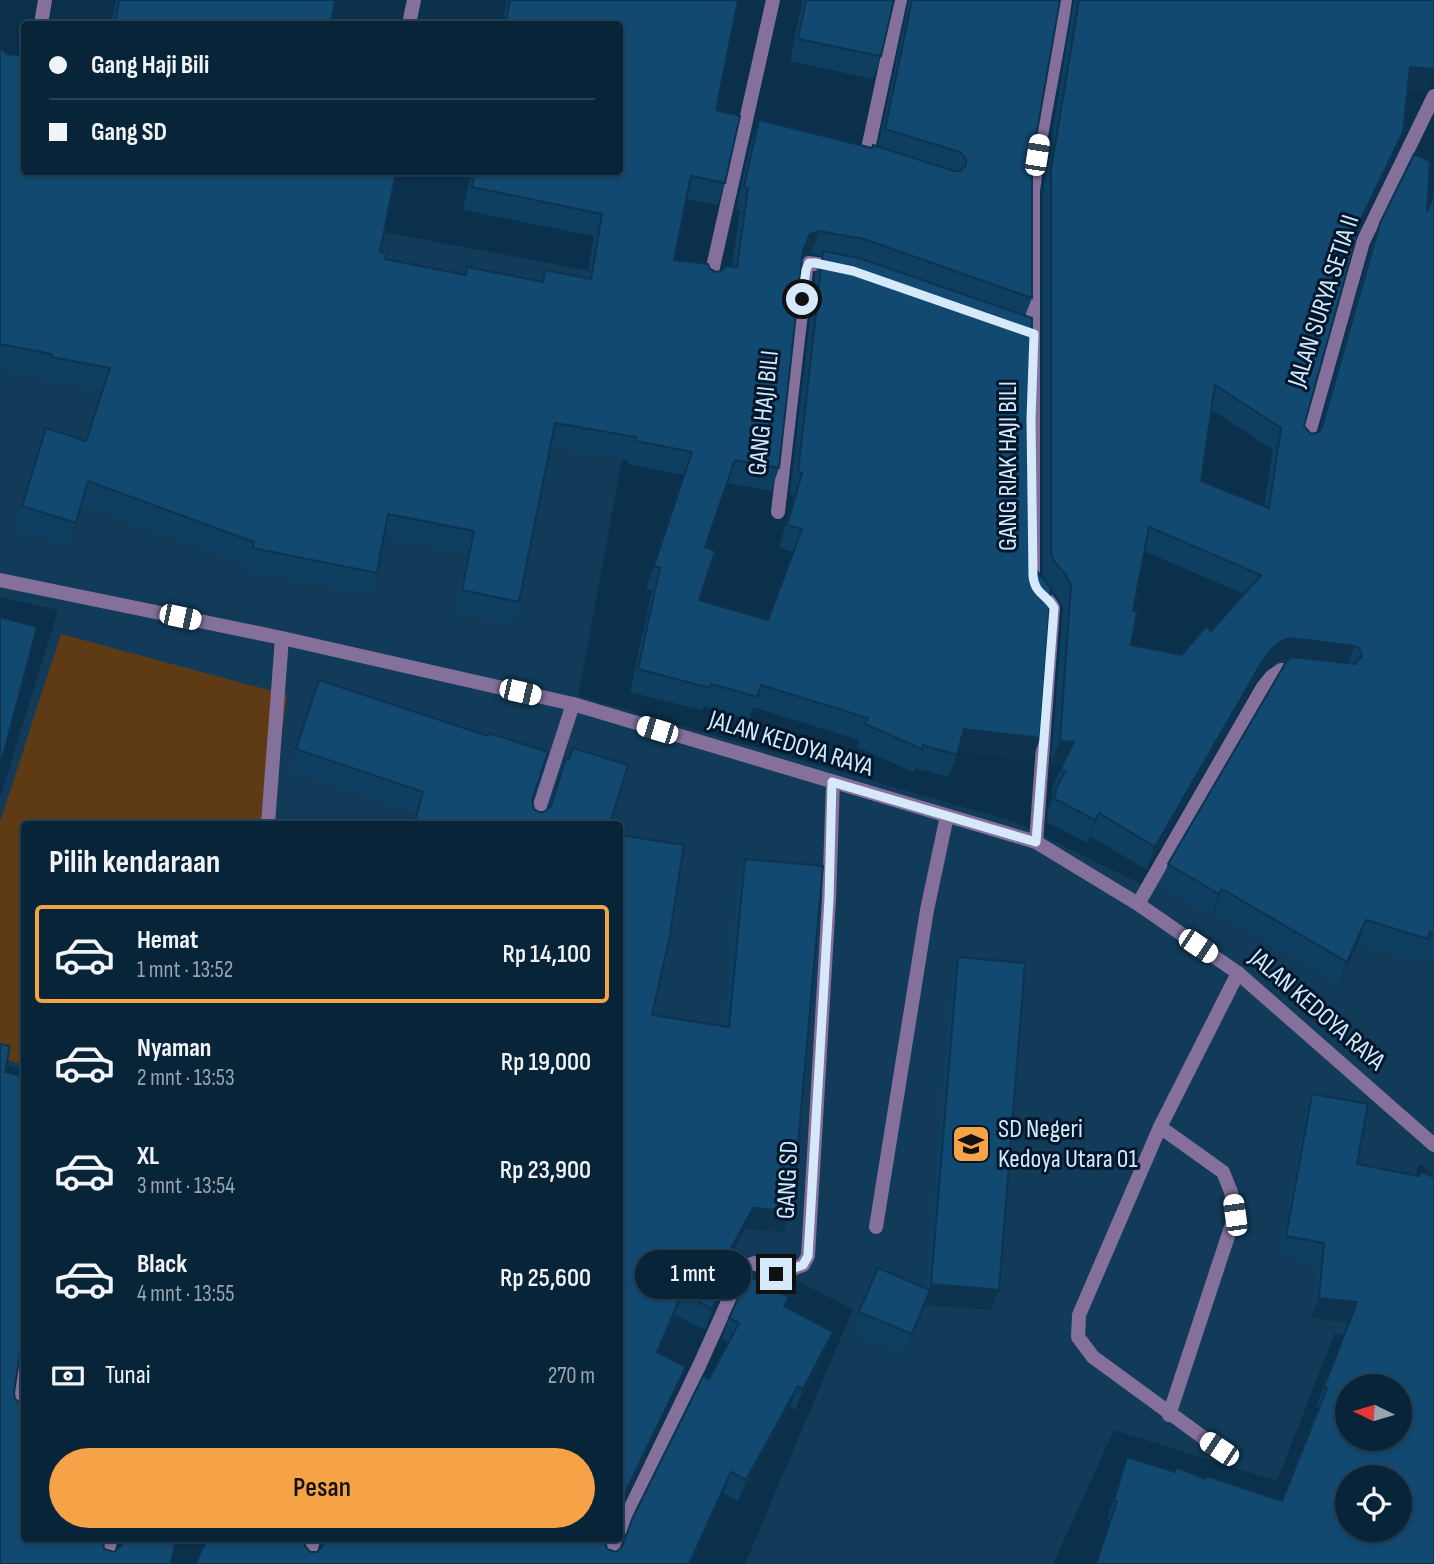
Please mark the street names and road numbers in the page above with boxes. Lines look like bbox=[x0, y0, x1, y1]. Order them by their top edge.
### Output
street label: JALAN SURYA SETIA II bbox=[1281, 211, 1366, 392]
street label: GANG HAJI BILI bbox=[742, 349, 786, 477]
street label: GANG RIAK HAJI BILI bbox=[993, 381, 1024, 551]
street label: JALAN KEDOYA RAYA bbox=[704, 704, 878, 784]
street label: JALAN KEDOYA RAYA bbox=[1242, 942, 1392, 1078]
street label: GANG SD bbox=[770, 1140, 806, 1220]

